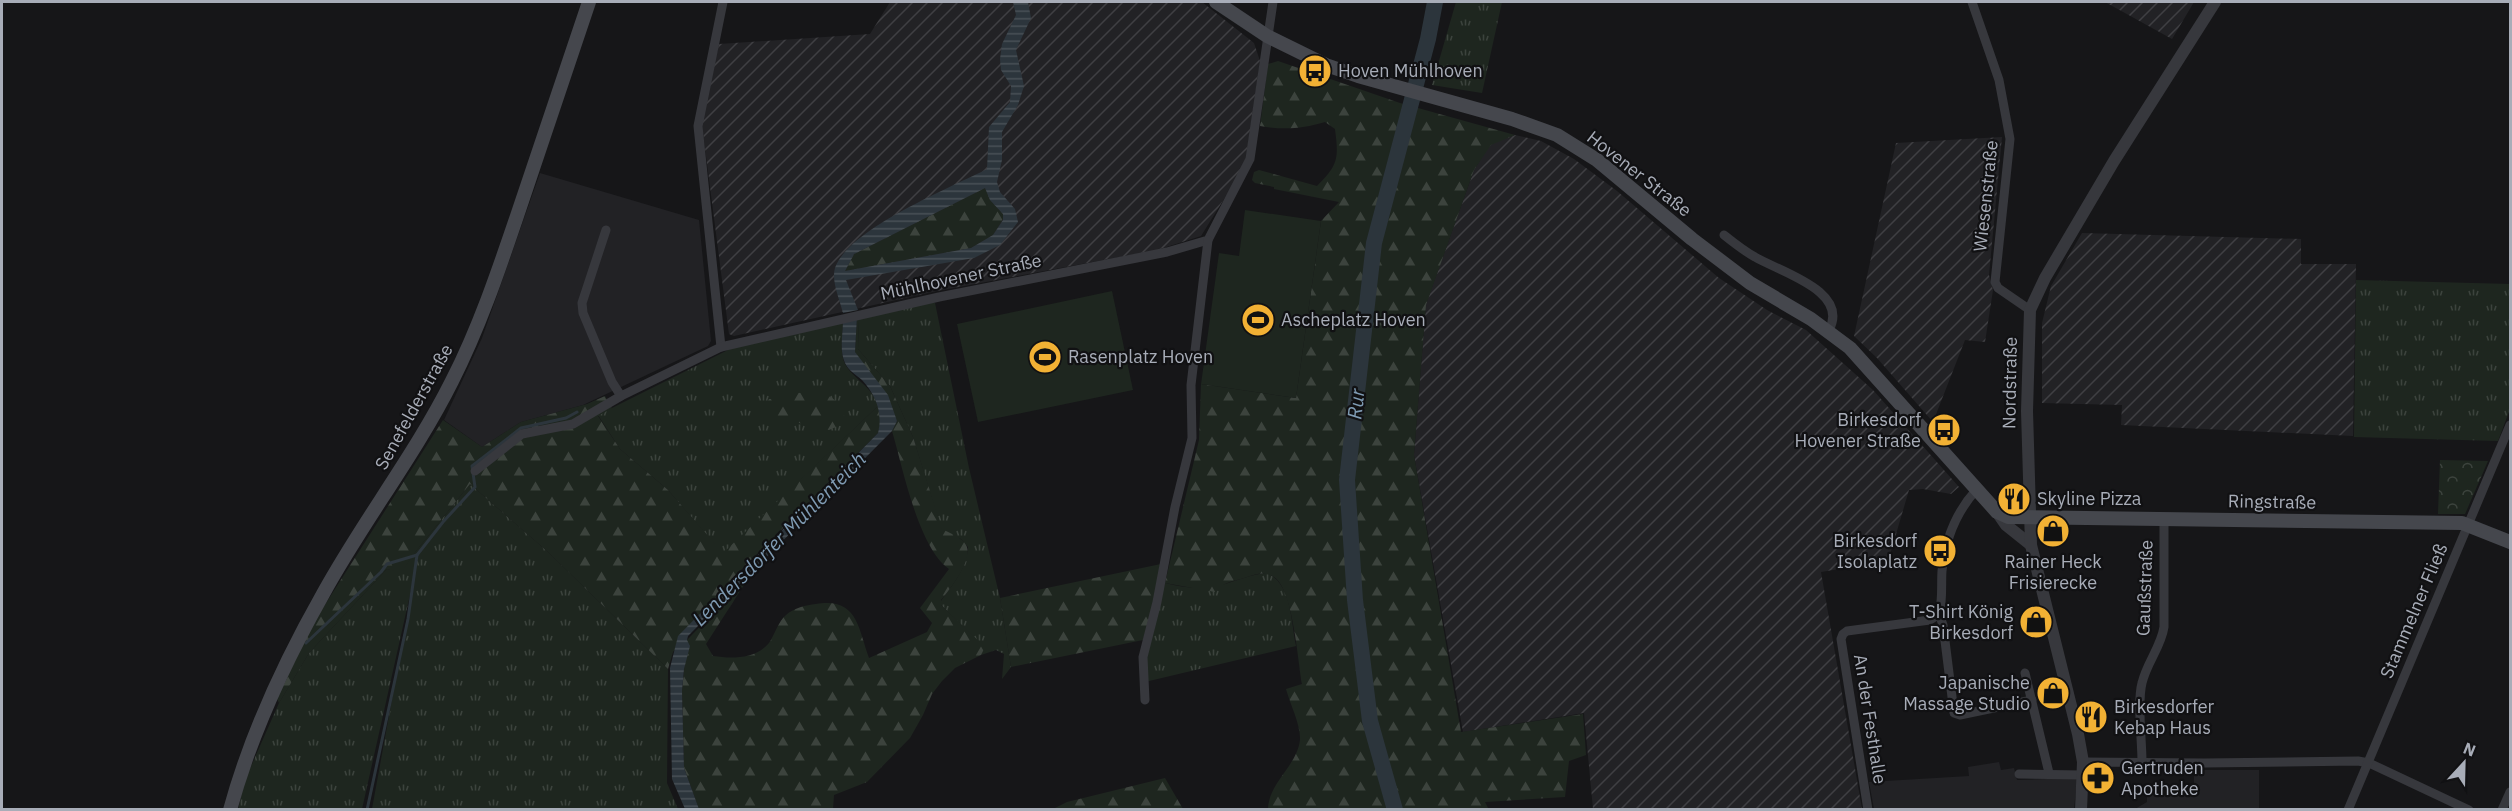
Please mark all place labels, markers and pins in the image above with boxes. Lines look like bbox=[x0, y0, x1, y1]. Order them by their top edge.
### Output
bus stop icon: Hoven Mühlhoven bbox=[1297, 53, 1333, 89]
place label: Hoven Mühlhoven bbox=[1338, 59, 1483, 82]
sports icon: Ascheplatz Hoven bbox=[1240, 302, 1276, 338]
place label: Ascheplatz Hoven bbox=[1281, 308, 1426, 331]
sports icon: Rasenplatz Hoven bbox=[1027, 339, 1063, 375]
place label: Rasenplatz Hoven bbox=[1068, 345, 1213, 368]
place label: Birkesdorf Hovener Straße bbox=[1794, 408, 1921, 452]
bus stop icon: Birkesdorf Hovener Straße bbox=[1926, 412, 1962, 448]
restaurant icon: Skyline Pizza bbox=[1996, 481, 2032, 517]
place label: Skyline Pizza bbox=[2037, 487, 2142, 510]
shop icon: Rainer Heck Frisierecke bbox=[2035, 513, 2071, 549]
place label: Birkesdorf Isolaplatz bbox=[1833, 529, 1917, 573]
bus stop icon: Birkesdorf Isolaplatz bbox=[1922, 533, 1958, 569]
place label: Rainer Heck Frisierecke bbox=[2004, 550, 2102, 594]
place label: T-Shirt König Birkesdorf bbox=[1909, 600, 2013, 644]
shop icon: T-Shirt König Birkesdorf bbox=[2018, 604, 2054, 640]
place label: Japanische Massage Studio bbox=[1903, 671, 2030, 715]
shop icon: Japanische Massage Studio bbox=[2035, 675, 2071, 711]
place label: Birkesdorfer Kebap Haus bbox=[2114, 695, 2215, 739]
restaurant icon: Birkesdorfer Kebap Haus bbox=[2073, 699, 2109, 735]
place label: Gertruden Apotheke bbox=[2121, 756, 2204, 800]
pharmacy icon: Gertruden Apotheke bbox=[2080, 760, 2116, 796]

